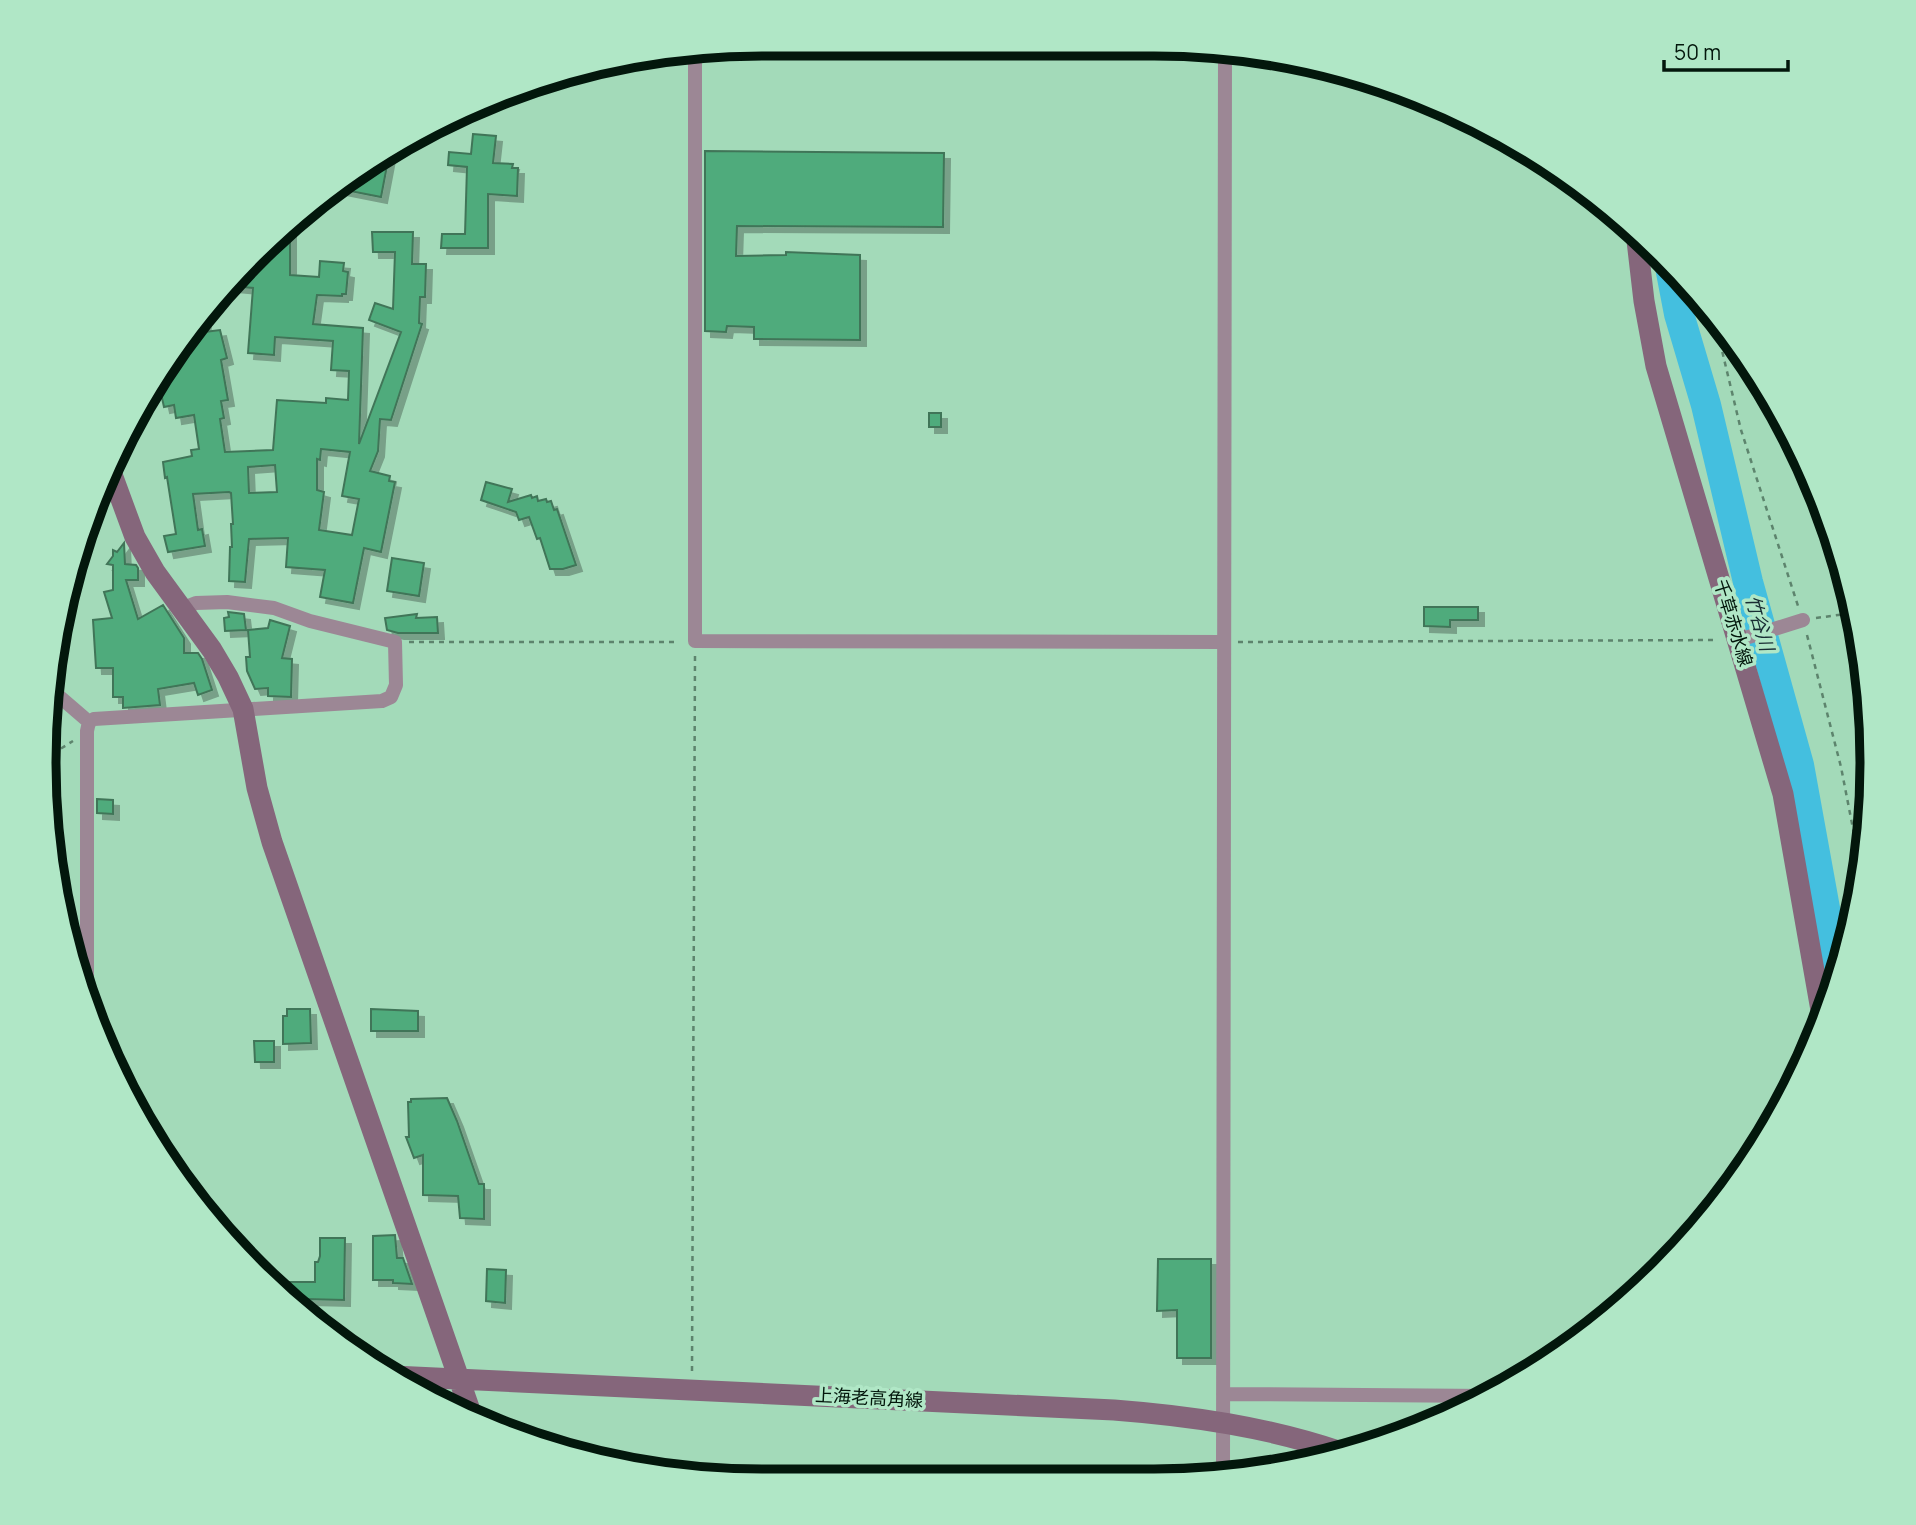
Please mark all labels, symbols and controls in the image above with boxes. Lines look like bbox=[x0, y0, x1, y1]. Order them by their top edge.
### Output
scale bar bbox=[1664, 28, 1788, 72]
text: 50 m bbox=[1674, 38, 1721, 66]
street label: 千草赤水線 bbox=[1709, 576, 1759, 669]
water label: 竹谷川 bbox=[1740, 592, 1781, 656]
street label: 上海老高角線 bbox=[814, 1382, 924, 1412]

